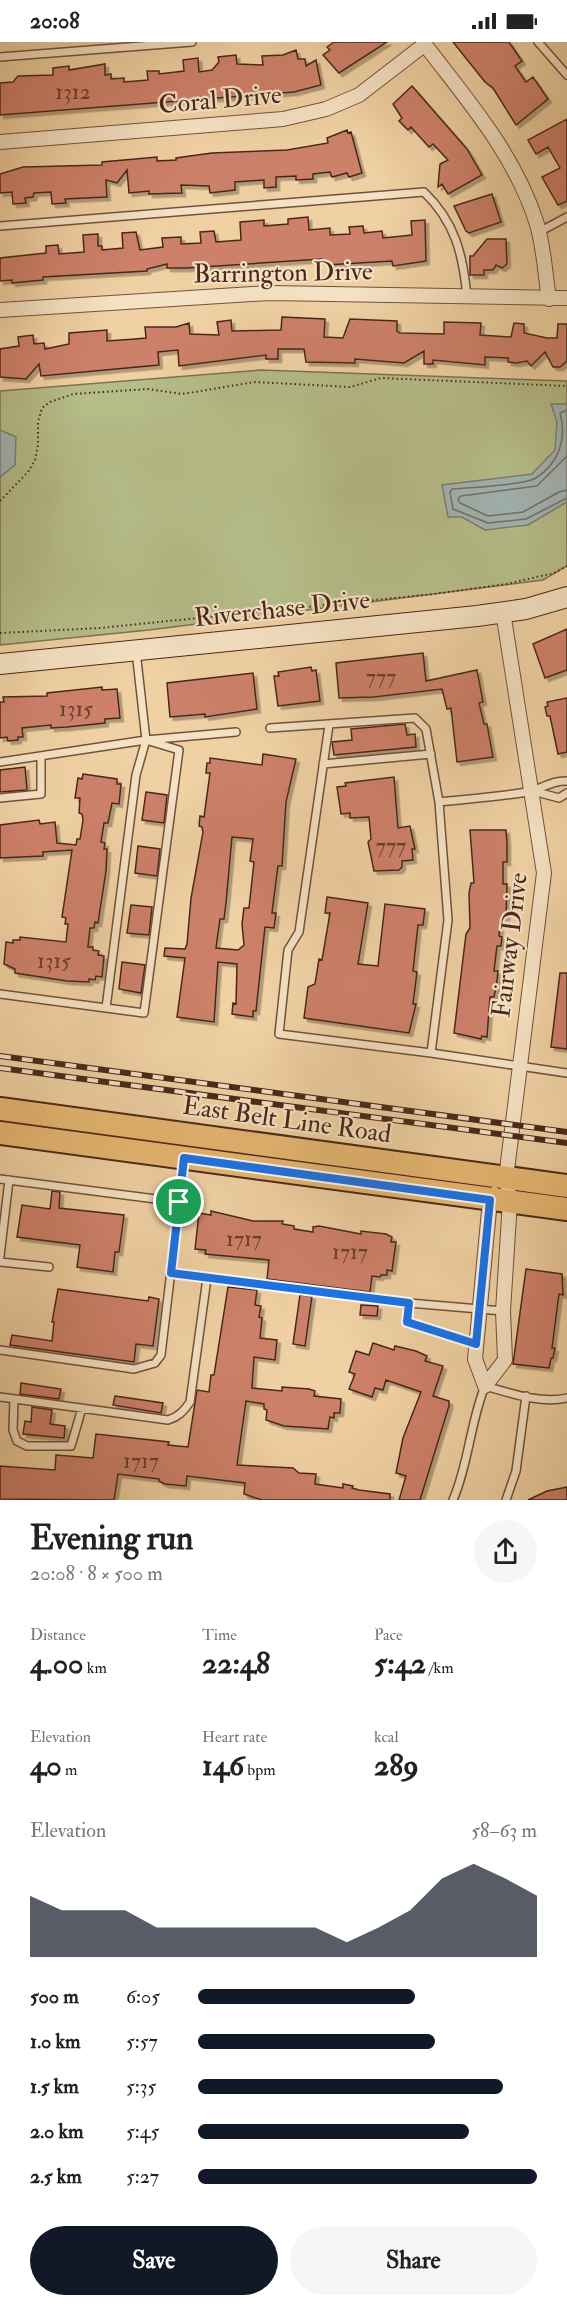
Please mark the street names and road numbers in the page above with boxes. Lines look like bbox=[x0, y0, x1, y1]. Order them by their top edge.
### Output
street label: Coral Drive bbox=[157, 79, 283, 121]
street label: Barrington Drive bbox=[193, 255, 373, 291]
street label: Riverchase Drive bbox=[193, 584, 372, 634]
street label: Fairway Drive bbox=[485, 871, 535, 1019]
street label: East Belt Line Road bbox=[180, 1090, 393, 1151]

